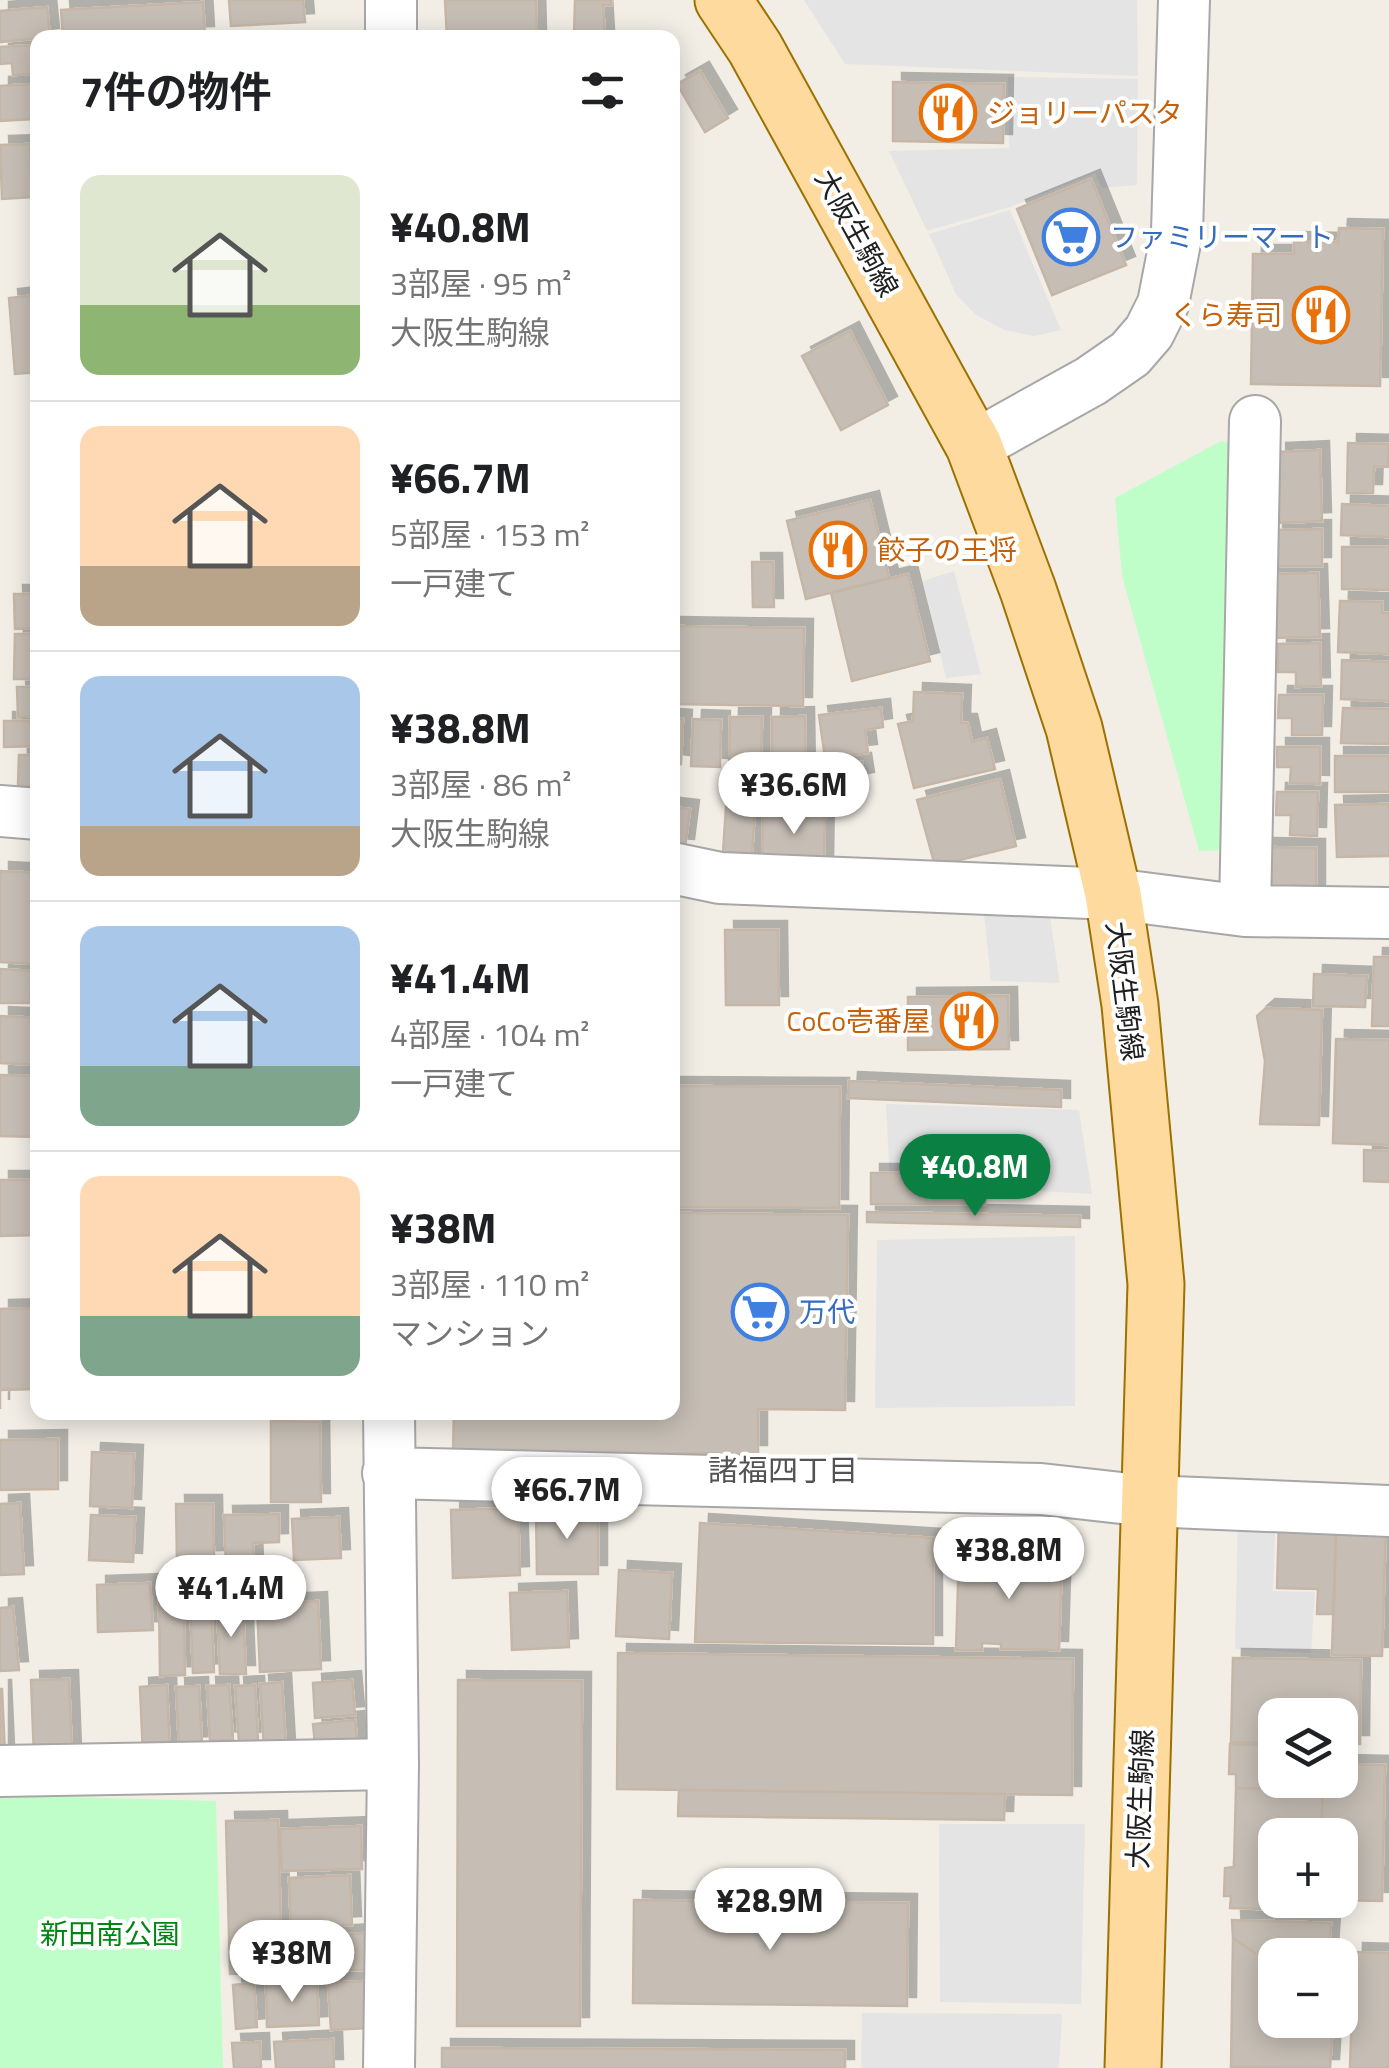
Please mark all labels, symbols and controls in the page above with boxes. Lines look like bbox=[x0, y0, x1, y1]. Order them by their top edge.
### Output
text: 7件の物件 bbox=[80, 59, 272, 123]
icon: filters bbox=[575, 63, 630, 118]
restaurant icon: ジョリーパスタ bbox=[918, 83, 978, 143]
place label: ジョリーパスタ bbox=[987, 91, 1183, 134]
street label: 大阪生駒線 bbox=[805, 161, 910, 304]
text: ¥40.8M bbox=[390, 194, 531, 258]
supermarket icon: ファミリーマート bbox=[1041, 207, 1101, 267]
icon: home bbox=[160, 215, 280, 335]
place label: ファミリーマート bbox=[1110, 215, 1334, 258]
text: 3部屋 · 95 m² bbox=[390, 259, 572, 307]
restaurant icon: くら寿司 bbox=[1291, 285, 1351, 345]
place label: くら寿司 bbox=[1170, 293, 1282, 336]
text: 大阪生駒線 bbox=[390, 308, 550, 356]
text: ¥66.7M bbox=[390, 445, 531, 509]
icon: home bbox=[160, 466, 280, 586]
text: 5部屋 · 153 m² bbox=[390, 510, 589, 558]
restaurant icon: 餃子の王将 bbox=[808, 520, 868, 580]
place label: 餃子の王将 bbox=[877, 528, 1017, 571]
text: 一戸建て bbox=[390, 559, 518, 607]
text: ¥38.8M bbox=[390, 695, 531, 759]
icon: home bbox=[160, 716, 280, 836]
pin: ¥36.6M bbox=[713, 752, 875, 837]
text: 3部屋 · 86 m² bbox=[390, 760, 572, 808]
text: ¥36.6M bbox=[740, 760, 848, 808]
text: 大阪生駒線 bbox=[390, 809, 550, 857]
street label: 大阪生駒線 bbox=[1096, 919, 1155, 1063]
text: ¥41.4M bbox=[390, 945, 531, 1009]
icon: home bbox=[160, 966, 280, 1086]
restaurant icon: CoCo壱番屋 bbox=[939, 991, 999, 1051]
place label: CoCo壱番屋 bbox=[787, 999, 930, 1042]
text: 4部屋 · 104 m² bbox=[390, 1010, 589, 1058]
text: 一戸建て bbox=[390, 1059, 518, 1107]
pin: ¥40.8M bbox=[894, 1134, 1056, 1219]
text: ¥40.8M bbox=[921, 1142, 1029, 1190]
text: ¥38M bbox=[390, 1195, 497, 1259]
icon: home bbox=[160, 1216, 280, 1336]
text: 3部屋 · 110 m² bbox=[390, 1260, 589, 1308]
supermarket icon: 万代 bbox=[730, 1282, 790, 1342]
place label: 万代 bbox=[799, 1290, 855, 1333]
text: マンション bbox=[390, 1309, 550, 1357]
district label: 諸福四丁目 bbox=[708, 1447, 858, 1493]
pin: ¥66.7M bbox=[486, 1457, 648, 1542]
text: ¥66.7M bbox=[513, 1465, 621, 1513]
pin: ¥38.8M bbox=[928, 1517, 1090, 1602]
text: ¥38.8M bbox=[955, 1525, 1063, 1573]
pin: ¥41.4M bbox=[150, 1555, 312, 1640]
text: ¥41.4M bbox=[177, 1563, 285, 1611]
map controls bbox=[1258, 1698, 1358, 2038]
button: layers bbox=[1258, 1698, 1358, 1798]
street label: 大阪生駒線 bbox=[1116, 1728, 1163, 1870]
button: + bbox=[1258, 1818, 1358, 1918]
pin: ¥28.9M bbox=[689, 1868, 851, 1953]
text: ¥28.9M bbox=[716, 1876, 824, 1924]
park label: 新田南公園 bbox=[40, 1912, 180, 1955]
pin: ¥38M bbox=[233, 1920, 351, 2005]
text: ¥38M bbox=[251, 1928, 333, 1976]
button: − bbox=[1258, 1938, 1358, 2038]

